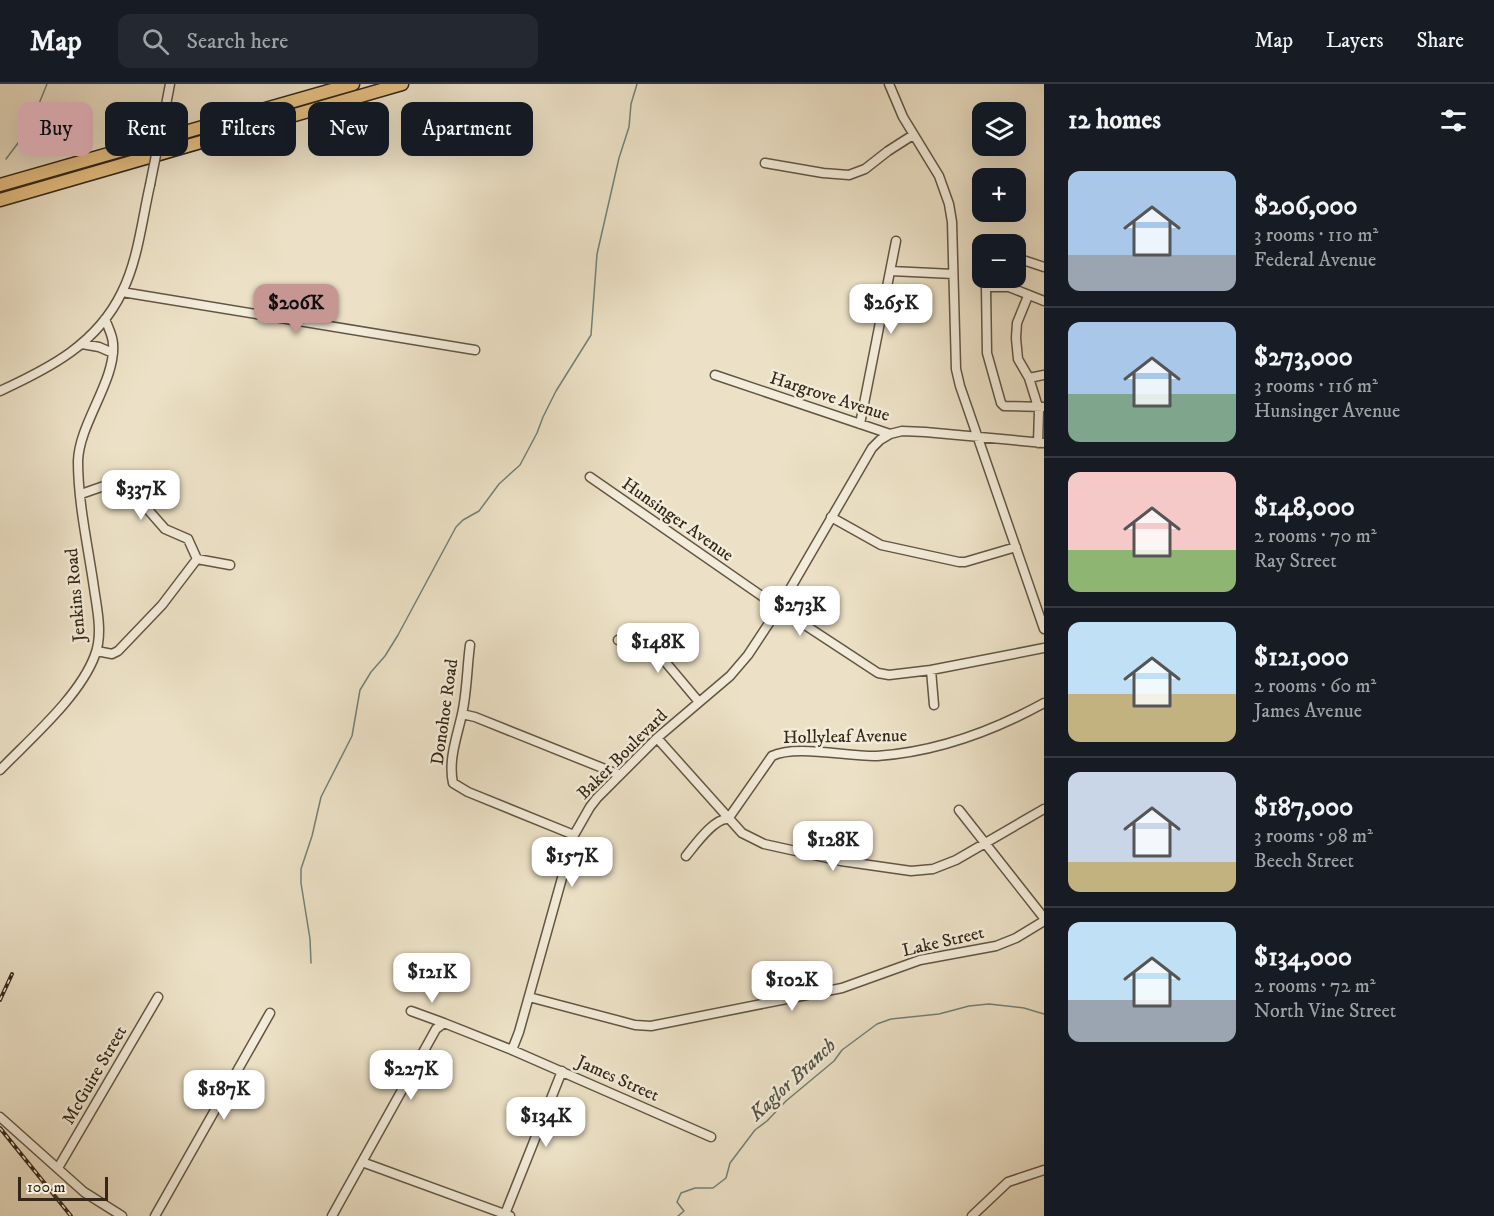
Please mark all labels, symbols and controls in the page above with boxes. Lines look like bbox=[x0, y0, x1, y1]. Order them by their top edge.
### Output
search box bbox=[118, 14, 538, 68]
text: Map bbox=[30, 24, 82, 59]
icon: search bbox=[139, 25, 172, 58]
text: Search here bbox=[187, 28, 288, 55]
text: Map bbox=[1254, 28, 1293, 54]
text: Layers bbox=[1326, 28, 1384, 54]
text: Share bbox=[1417, 28, 1464, 54]
chip: Buy bbox=[18, 102, 93, 156]
chip: Rent bbox=[105, 102, 188, 156]
chip: Filters bbox=[200, 102, 296, 156]
chip: New bbox=[308, 102, 389, 156]
chip: Apartment bbox=[401, 102, 533, 156]
map controls bbox=[972, 102, 1026, 288]
button: layers bbox=[972, 102, 1026, 156]
text: 12 homes bbox=[1068, 104, 1161, 137]
icon: filters bbox=[1437, 104, 1470, 137]
button: + bbox=[972, 168, 1026, 222]
text: $206,000 bbox=[1254, 190, 1357, 223]
icon: home bbox=[1116, 195, 1188, 267]
text: 3 rooms · 110 m² bbox=[1254, 223, 1378, 248]
button: − bbox=[972, 234, 1026, 288]
text: Federal Avenue bbox=[1254, 248, 1376, 273]
pin: $206K bbox=[254, 284, 338, 335]
pin: $265K bbox=[849, 284, 933, 335]
text: $206K bbox=[268, 291, 324, 316]
text: $265K bbox=[863, 291, 919, 316]
text: $273,000 bbox=[1254, 341, 1353, 374]
icon: home bbox=[1116, 346, 1188, 418]
street label: Hargrove Avenue bbox=[767, 367, 892, 427]
text: 3 rooms · 116 m² bbox=[1254, 374, 1378, 399]
text: Hunsinger Avenue bbox=[1254, 399, 1400, 424]
pin: $337K bbox=[99, 470, 183, 521]
street label: Hunsinger Avenue bbox=[617, 473, 738, 567]
text: $337K bbox=[116, 477, 166, 502]
text: $148,000 bbox=[1254, 491, 1355, 524]
icon: home bbox=[1116, 496, 1188, 568]
text: 2 rooms · 70 m² bbox=[1254, 524, 1377, 549]
street label: Jenkins Road bbox=[61, 547, 91, 645]
text: Ray Street bbox=[1254, 549, 1337, 574]
pin: $273K bbox=[758, 586, 842, 637]
text: $273K bbox=[774, 593, 826, 618]
pin: $148K bbox=[616, 623, 700, 674]
text: $148K bbox=[631, 630, 685, 655]
text: $121,000 bbox=[1254, 641, 1349, 674]
icon: home bbox=[1116, 646, 1188, 718]
street label: Donohoe Road bbox=[427, 658, 463, 767]
text: 2 rooms · 60 m² bbox=[1254, 674, 1376, 699]
text: James Avenue bbox=[1254, 699, 1362, 724]
street label: Baker Boulevard bbox=[573, 705, 672, 804]
street label: Hollyleaf Avenue bbox=[783, 725, 907, 749]
text: $187,000 bbox=[1254, 791, 1353, 824]
icon: home bbox=[1116, 796, 1188, 868]
pin: $128K bbox=[791, 821, 875, 872]
text: 3 rooms · 98 m² bbox=[1254, 824, 1373, 849]
text: $128K bbox=[807, 828, 859, 853]
pin: $157K bbox=[530, 837, 614, 888]
text: $157K bbox=[546, 844, 598, 869]
text: Beech Street bbox=[1254, 849, 1354, 874]
street label: Lake Street bbox=[900, 922, 986, 962]
text: $134,000 bbox=[1254, 941, 1352, 974]
icon: home bbox=[1116, 946, 1188, 1018]
pin: $121K bbox=[390, 953, 474, 1004]
text: $121K bbox=[407, 960, 457, 985]
pin: $102K bbox=[750, 961, 834, 1012]
text: $102K bbox=[766, 968, 818, 993]
text: 2 rooms · 72 m² bbox=[1254, 974, 1376, 999]
text: North Vine Street bbox=[1254, 999, 1396, 1024]
street label: McGuire Street bbox=[58, 1022, 132, 1129]
water label: Kaglor Branch bbox=[744, 1033, 842, 1127]
pin: $227K bbox=[369, 1050, 453, 1101]
street label: James Street bbox=[571, 1050, 662, 1107]
text: $227K bbox=[384, 1057, 438, 1082]
pin: $187K bbox=[182, 1070, 266, 1121]
text: $187K bbox=[198, 1077, 250, 1102]
pin: $134K bbox=[504, 1097, 588, 1148]
text: $134K bbox=[520, 1104, 572, 1129]
scale bar bbox=[18, 1174, 108, 1202]
text: 100 m bbox=[27, 1177, 66, 1197]

